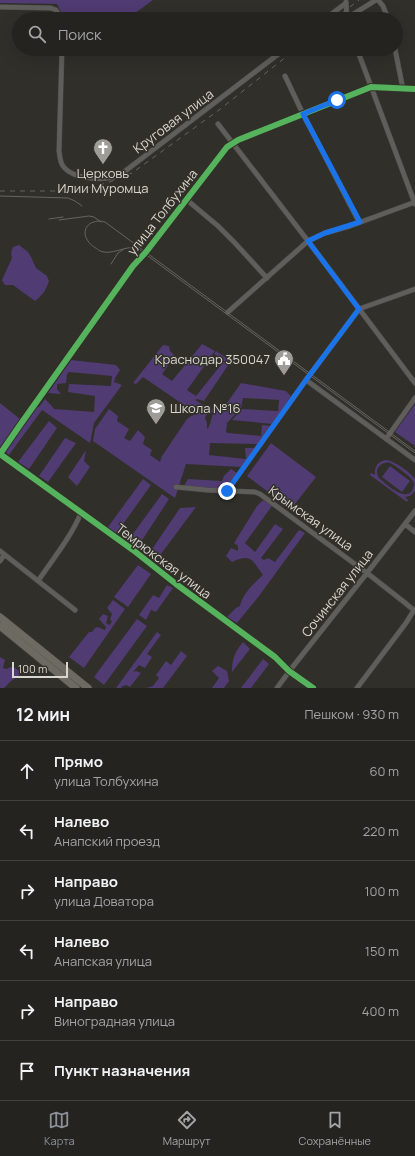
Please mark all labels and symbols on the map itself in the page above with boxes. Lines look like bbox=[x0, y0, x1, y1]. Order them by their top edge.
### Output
street label: Круговая улица bbox=[129, 85, 217, 157]
route start bbox=[328, 91, 346, 109]
church icon: Церковь Илии Муромца bbox=[92, 137, 114, 165]
place label: Церковь Илии Муромца bbox=[57, 164, 149, 197]
street label: улица Толбухина bbox=[123, 165, 201, 259]
public building icon: Краснодар 350047 bbox=[273, 348, 295, 376]
place label: Краснодар 350047 bbox=[155, 350, 270, 368]
school or university icon: Школа №16 bbox=[145, 397, 167, 425]
place label: Школа №16 bbox=[170, 399, 241, 417]
street label: Крымская улица bbox=[265, 481, 357, 555]
route end bbox=[218, 482, 236, 500]
street label: Темрюкская улица bbox=[113, 519, 215, 603]
street label: Сочинская улица bbox=[297, 545, 377, 641]
scale bar bbox=[12, 660, 68, 679]

